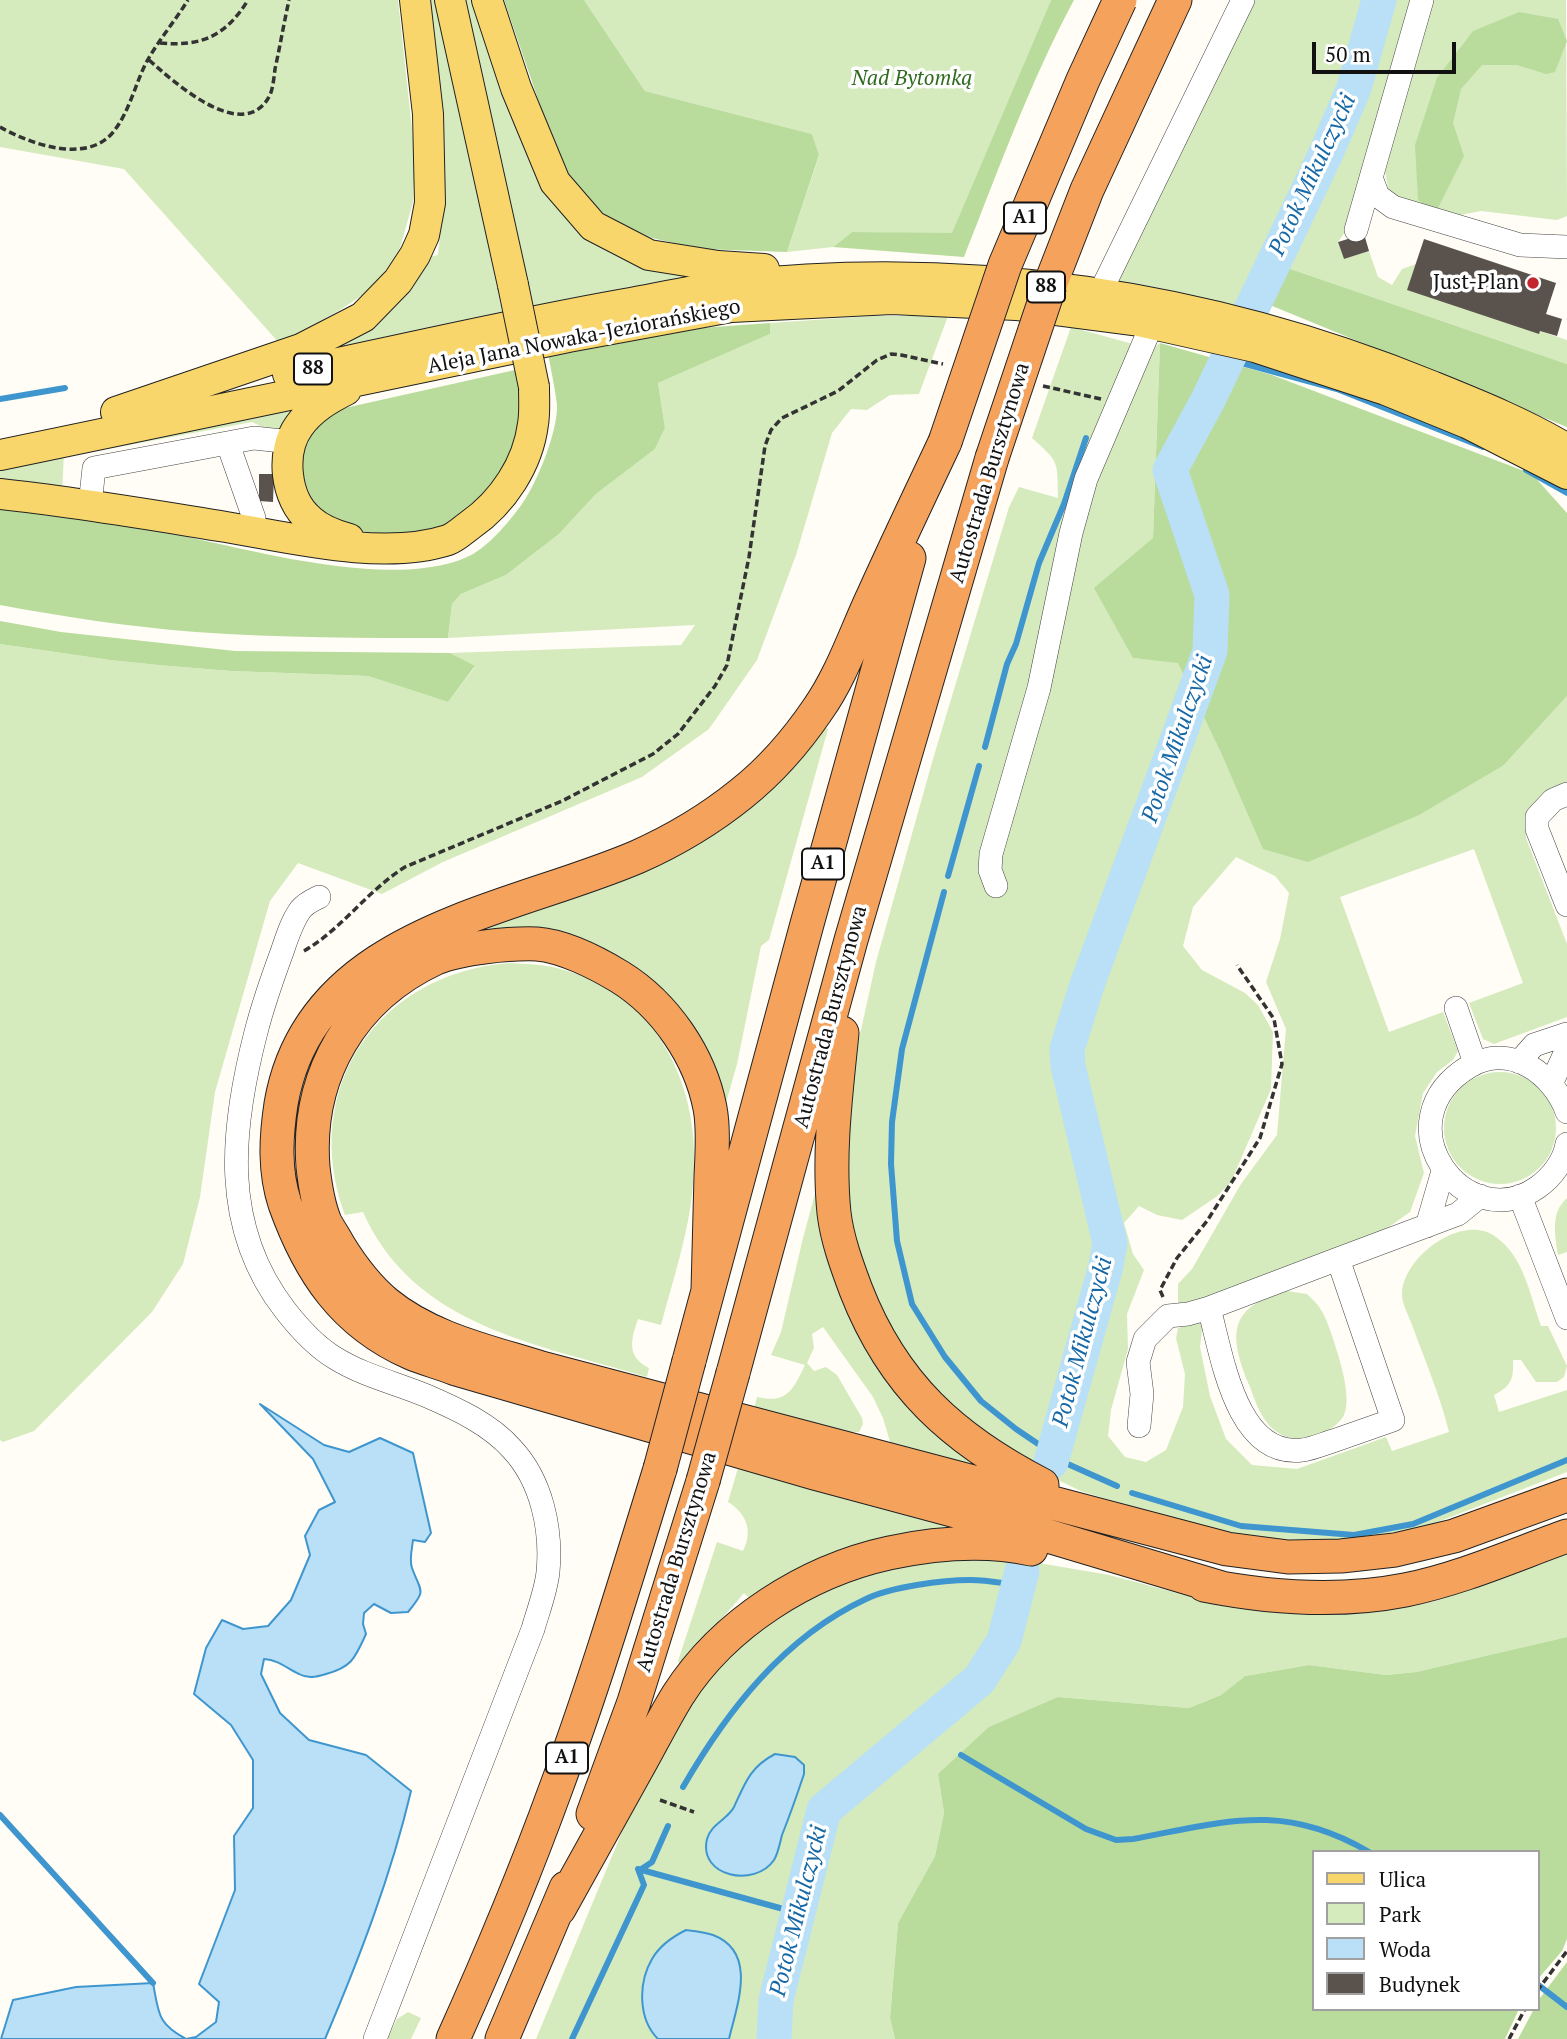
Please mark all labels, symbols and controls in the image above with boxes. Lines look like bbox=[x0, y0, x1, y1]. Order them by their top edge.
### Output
scale bar bbox=[1315, 28, 1458, 72]
text: 50 m bbox=[1325, 40, 1371, 68]
park label: Nad Bytomką bbox=[852, 66, 972, 92]
water label: Potok Mikulczycki bbox=[1264, 90, 1362, 260]
road number: A1 bbox=[1004, 202, 1046, 233]
place label: Just-Plan bbox=[1433, 270, 1519, 296]
road number: 88 bbox=[1027, 272, 1065, 302]
marker: Just-Plan bbox=[1525, 275, 1541, 291]
street label: Aleja Jana Nowaka-Jeziorańskiego bbox=[425, 294, 743, 380]
road number: 88 bbox=[294, 354, 332, 384]
street label: Autostrada Bursztynowa bbox=[944, 360, 1036, 586]
water label: Potok Mikulczycki bbox=[1136, 652, 1220, 826]
road number: A1 bbox=[802, 848, 844, 880]
street label: Autostrada Bursztynowa bbox=[789, 903, 873, 1131]
water label: Potok Mikulczycki bbox=[1047, 1254, 1119, 1430]
street label: Autostrada Bursztynowa bbox=[631, 1449, 723, 1675]
road number: A1 bbox=[546, 1742, 588, 1774]
water label: Potok Mikulczycki bbox=[764, 1823, 834, 1999]
legend bbox=[1312, 1850, 1539, 2011]
text: Ulica bbox=[1379, 1865, 1426, 1893]
text: Park bbox=[1379, 1900, 1421, 1928]
text: Woda bbox=[1379, 1935, 1431, 1963]
text: Budynek bbox=[1379, 1970, 1460, 1998]

